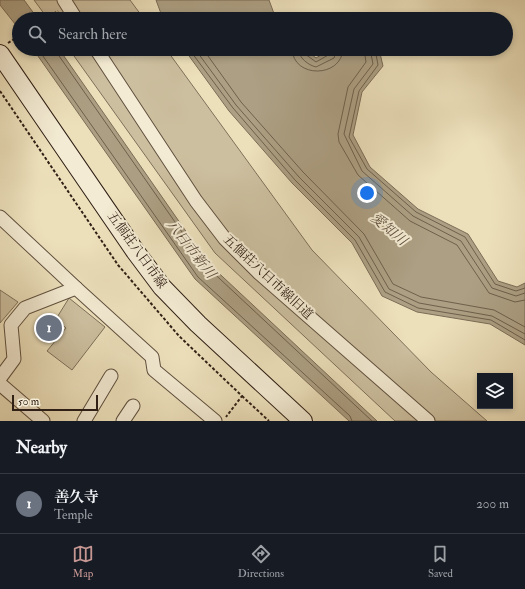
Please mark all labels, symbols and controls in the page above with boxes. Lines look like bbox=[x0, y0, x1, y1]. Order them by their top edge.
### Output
search box bbox=[12, 12, 513, 56]
icon: search bbox=[26, 23, 48, 45]
text: Search here bbox=[58, 25, 127, 44]
your location bbox=[357, 183, 377, 203]
street label: 五個荘八日市線 bbox=[104, 208, 170, 292]
water label: 愛知川 bbox=[367, 209, 412, 250]
water label: 八日市新川 bbox=[163, 216, 220, 283]
street label: 五個荘八日市線旧道 bbox=[220, 231, 316, 323]
pin: 1 bbox=[36, 313, 62, 343]
map controls bbox=[477, 373, 513, 409]
button: layers bbox=[477, 373, 513, 409]
scale bar bbox=[12, 393, 98, 412]
text: 50 m bbox=[18, 395, 39, 408]
text: Nearby bbox=[16, 437, 67, 458]
text: 善久寺 bbox=[54, 488, 99, 507]
text: 1 bbox=[27, 496, 31, 512]
text: 200 m bbox=[476, 496, 509, 512]
text: Temple bbox=[54, 507, 93, 523]
tab: Map bbox=[72, 543, 94, 580]
tab: Directions bbox=[238, 543, 284, 580]
tab: Saved bbox=[428, 543, 453, 580]

